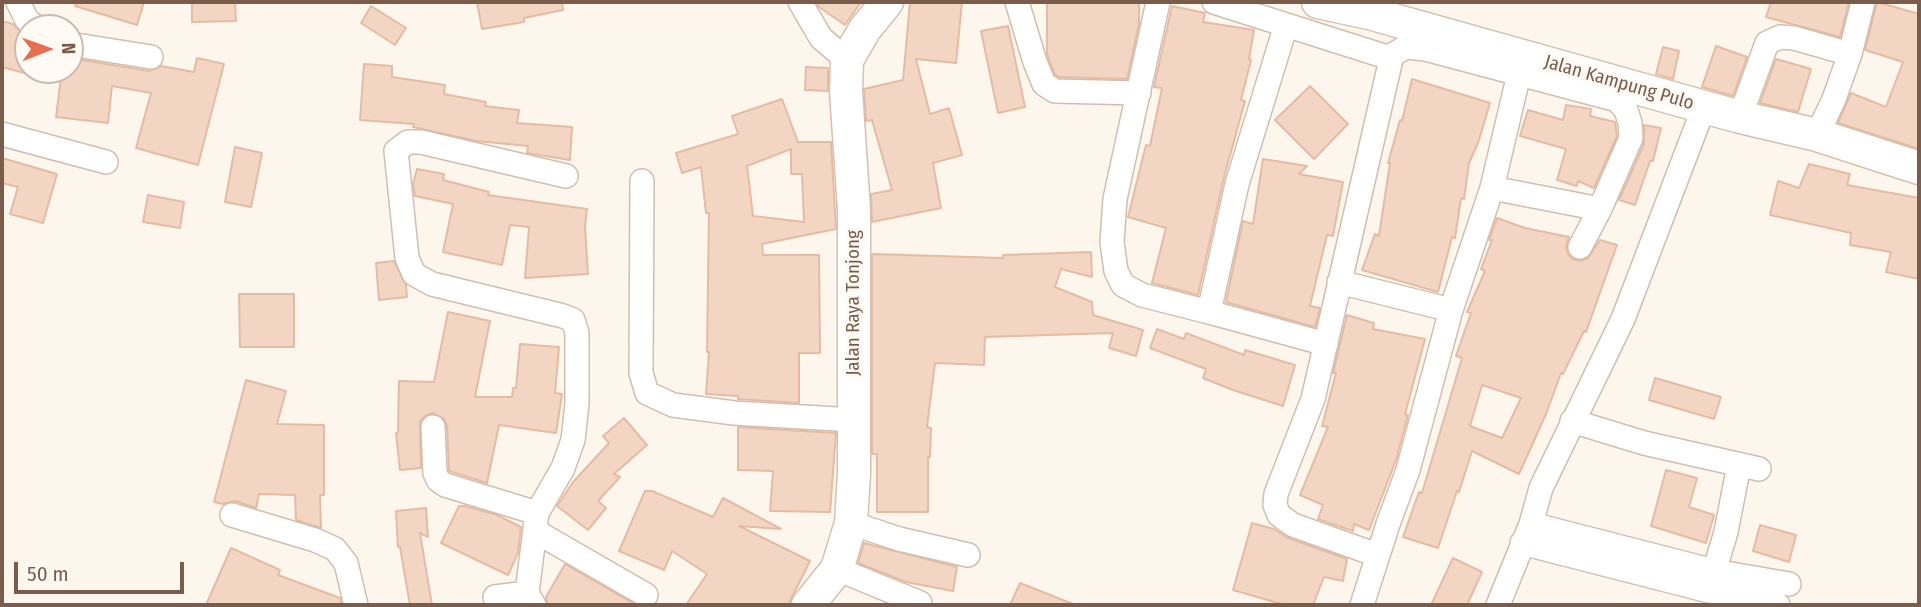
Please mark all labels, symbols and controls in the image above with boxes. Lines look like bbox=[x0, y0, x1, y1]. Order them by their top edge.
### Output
north arrow bbox=[14, 14, 84, 84]
text: N bbox=[57, 43, 80, 55]
street label: Jalan Kampung Pulo bbox=[1542, 51, 1696, 115]
street label: Jalan Raya Tonjong bbox=[843, 230, 865, 376]
scale bar bbox=[18, 548, 187, 592]
text: 50 m bbox=[27, 561, 69, 587]

